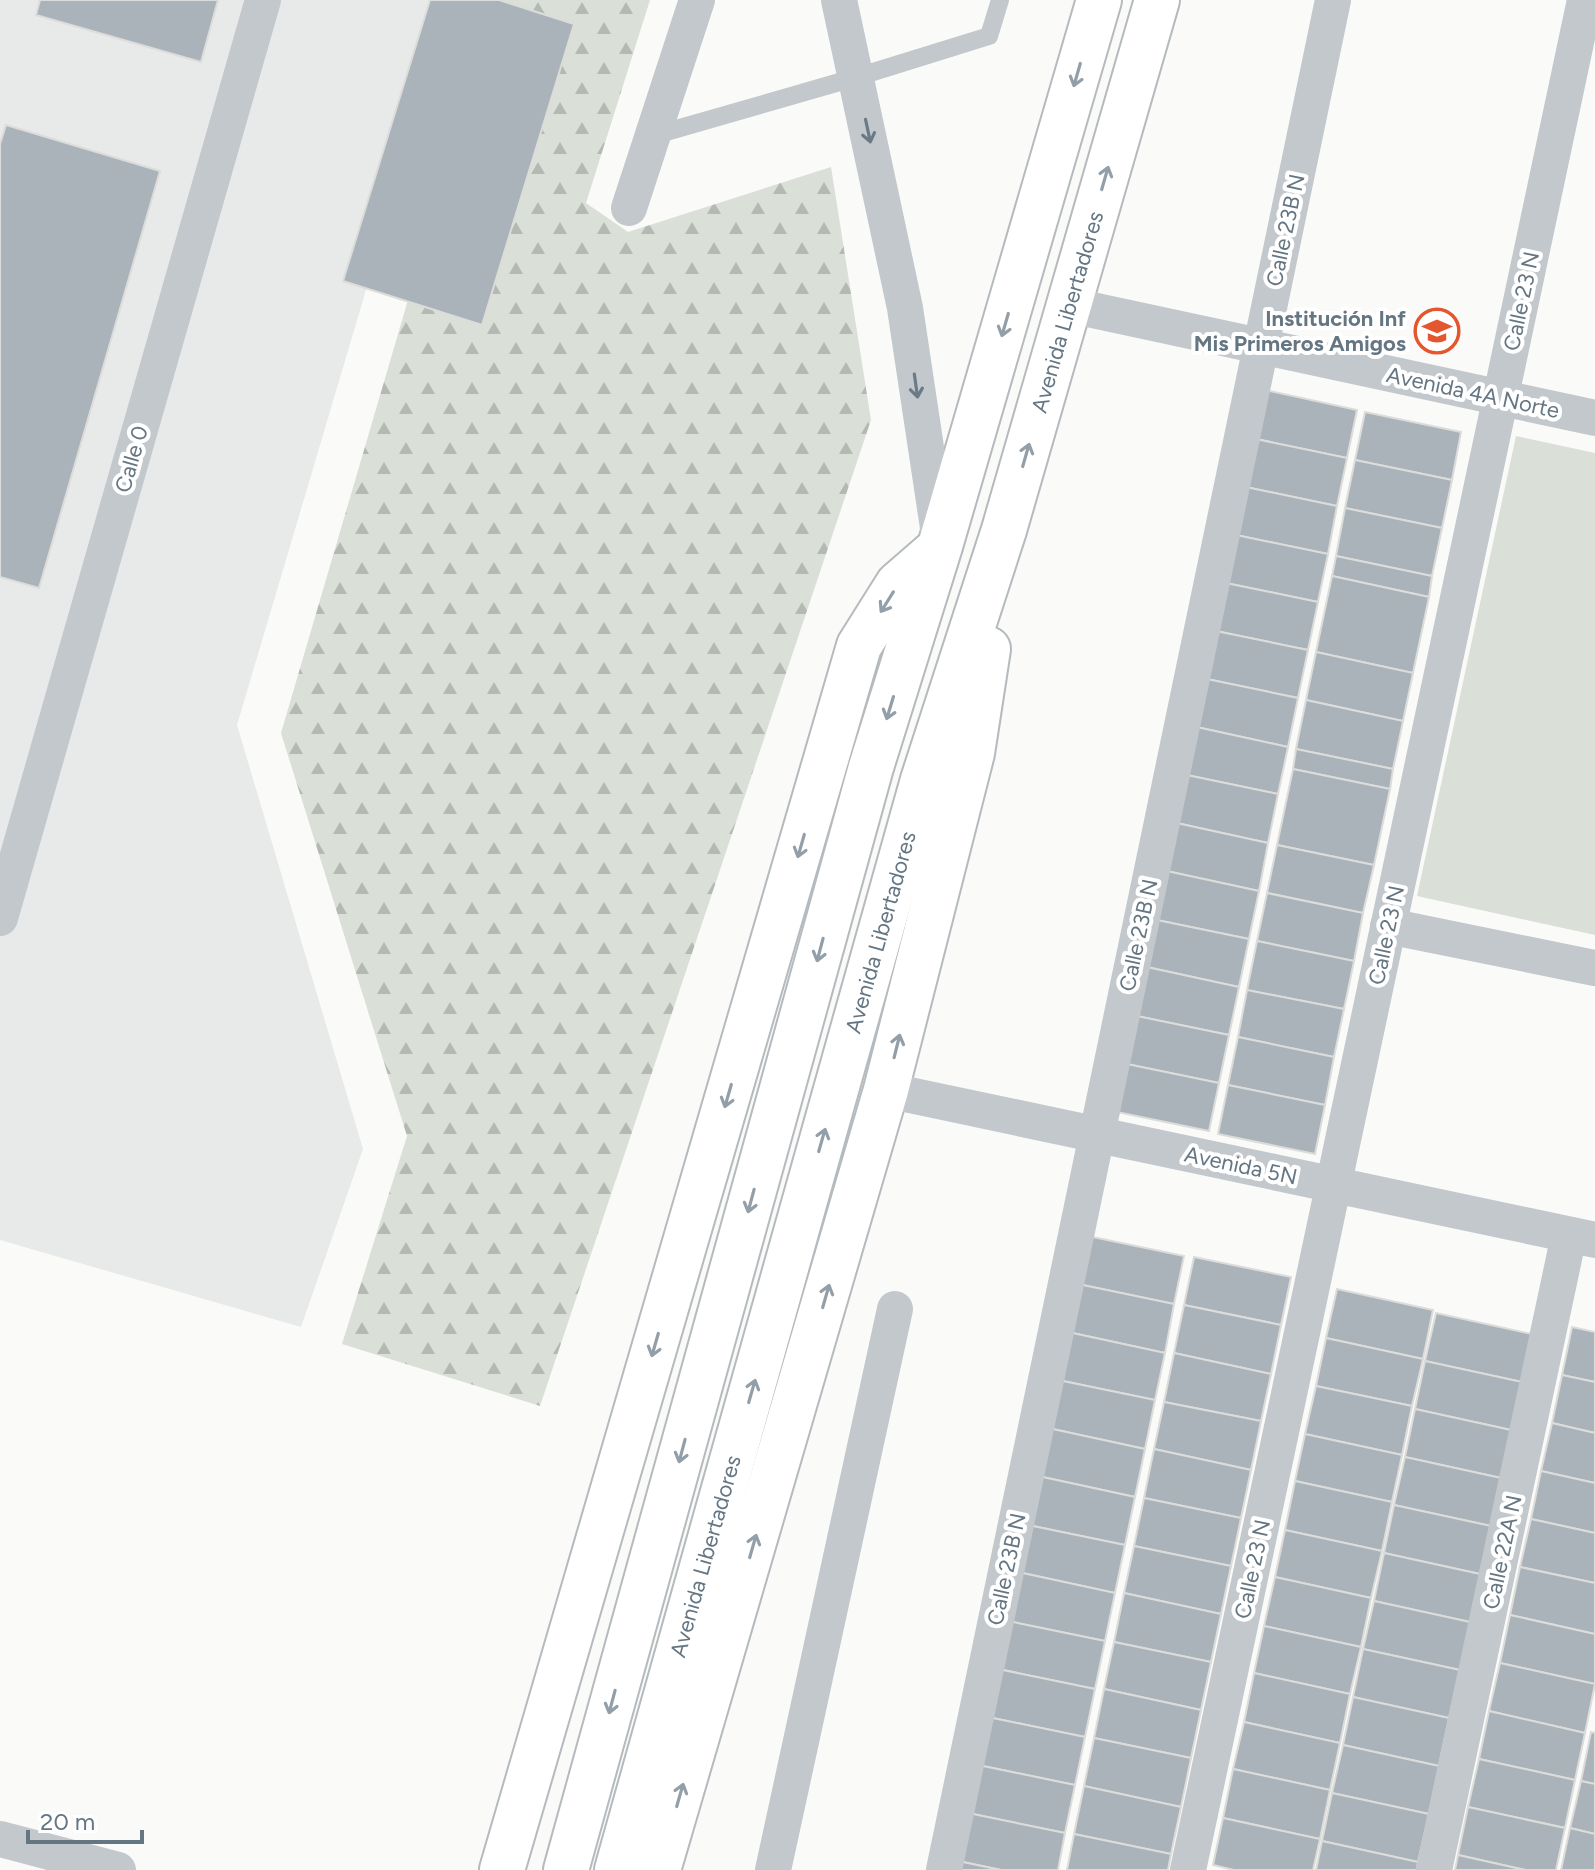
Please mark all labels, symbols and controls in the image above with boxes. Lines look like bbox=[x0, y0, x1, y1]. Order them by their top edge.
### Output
one-way arrow bbox=[1069, 61, 1084, 87]
one-way arrow bbox=[861, 118, 876, 143]
one-way arrow bbox=[1098, 166, 1113, 192]
street label: Calle 23B N bbox=[1260, 171, 1311, 289]
street label: Avenida Libertadores bbox=[1026, 208, 1109, 416]
street label: Calle 23 N bbox=[1498, 249, 1545, 353]
place label: Institución Inf Mis Primeros Amigos bbox=[1194, 305, 1406, 357]
school or university icon: Institución Inf Mis Primeros Amigos bbox=[1413, 307, 1461, 355]
one-way arrow bbox=[996, 311, 1011, 337]
street label: Avenida 4A Norte bbox=[1384, 361, 1562, 424]
one-way arrow bbox=[909, 373, 924, 398]
street label: Calle 0 bbox=[109, 423, 154, 496]
one-way arrow bbox=[1019, 442, 1034, 468]
one-way arrow bbox=[878, 591, 895, 613]
one-way arrow bbox=[882, 694, 897, 720]
street label: Avenida Libertadores bbox=[840, 828, 922, 1036]
one-way arrow bbox=[793, 833, 808, 859]
street label: Calle 23B N bbox=[1113, 876, 1164, 994]
street label: Calle 23 N bbox=[1363, 883, 1410, 987]
one-way arrow bbox=[812, 937, 827, 963]
one-way arrow bbox=[891, 1034, 906, 1060]
one-way arrow bbox=[720, 1082, 735, 1108]
one-way arrow bbox=[815, 1128, 830, 1154]
street label: Avenida 5N bbox=[1182, 1140, 1300, 1191]
one-way arrow bbox=[743, 1187, 758, 1213]
one-way arrow bbox=[820, 1284, 834, 1309]
one-way arrow bbox=[647, 1332, 662, 1358]
one-way arrow bbox=[745, 1378, 760, 1404]
one-way arrow bbox=[673, 1438, 688, 1464]
street label: Avenida Libertadores bbox=[664, 1452, 747, 1660]
street label: Calle 22A N bbox=[1477, 1492, 1528, 1612]
street label: Calle 23B N bbox=[981, 1510, 1032, 1628]
street label: Calle 23 N bbox=[1229, 1517, 1276, 1621]
one-way arrow bbox=[746, 1533, 761, 1559]
one-way arrow bbox=[604, 1688, 619, 1714]
one-way arrow bbox=[673, 1783, 688, 1809]
scale bar bbox=[28, 1794, 142, 1844]
text: 20 m bbox=[40, 1807, 95, 1836]

